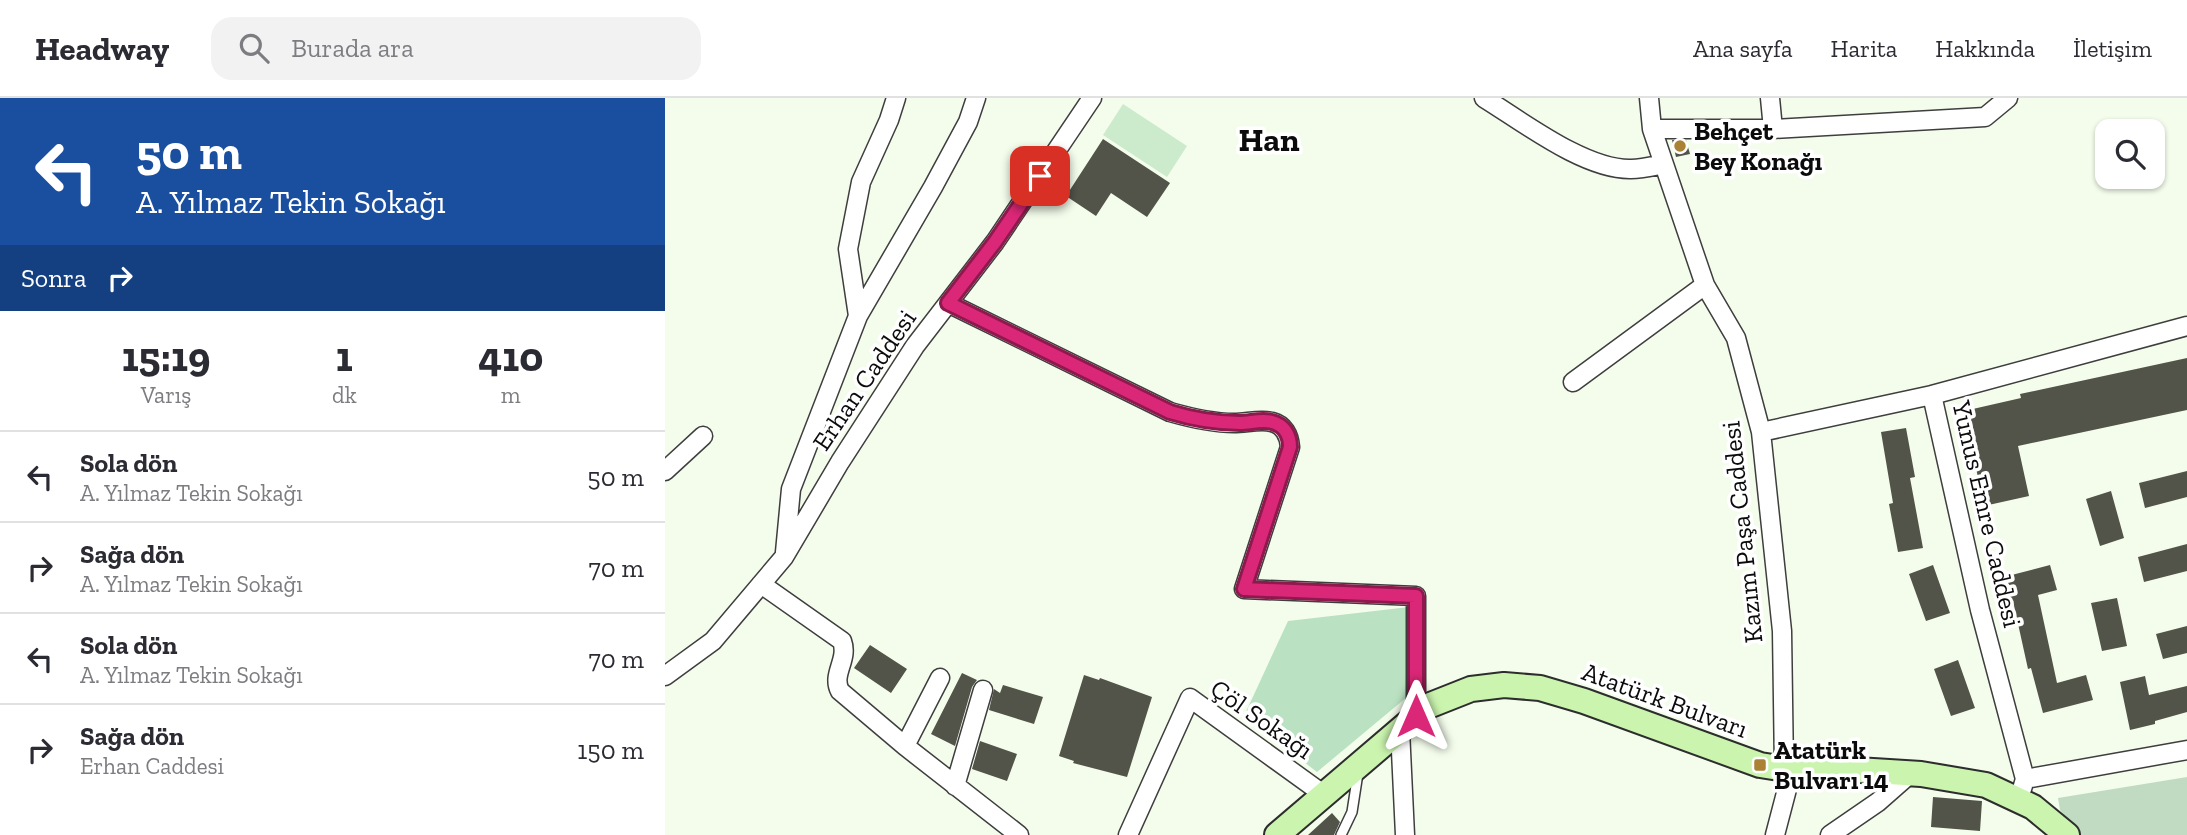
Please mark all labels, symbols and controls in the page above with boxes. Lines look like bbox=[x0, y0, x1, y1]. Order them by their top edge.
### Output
search box bbox=[211, 17, 701, 80]
text: Headway bbox=[35, 29, 169, 68]
icon: search bbox=[235, 29, 273, 67]
text: Burada ara bbox=[291, 32, 414, 64]
text: Ana sayfa bbox=[1693, 34, 1793, 63]
text: Harita bbox=[1831, 34, 1897, 63]
text: Hakkında bbox=[1935, 34, 2035, 63]
text: İletişim bbox=[2073, 34, 2152, 63]
place label: Behçet Bey Konağı bbox=[1694, 115, 1823, 177]
map controls bbox=[2095, 119, 2165, 189]
button: search bbox=[2095, 119, 2165, 189]
district label: Han bbox=[1238, 120, 1300, 159]
text: 50 m bbox=[136, 123, 242, 182]
icon: left bbox=[21, 126, 112, 217]
marker: Behçet Bey Konağı bbox=[1672, 138, 1688, 154]
pin bbox=[1010, 146, 1070, 206]
icon: arrive bbox=[1021, 157, 1059, 195]
text: A. Yılmaz Tekin Sokağı bbox=[136, 183, 446, 221]
icon: right bbox=[101, 259, 139, 297]
text: Sonra bbox=[21, 262, 87, 294]
street label: Erhan Caddesi bbox=[805, 304, 923, 456]
text: 15:19 bbox=[122, 331, 210, 382]
text: 1 bbox=[336, 331, 353, 382]
text: 410 bbox=[478, 331, 543, 382]
text: Varış bbox=[141, 381, 191, 409]
text: dk bbox=[332, 381, 357, 409]
text: m bbox=[501, 381, 521, 409]
street label: Yunus Emre Caddesi bbox=[1945, 397, 2029, 630]
street label: Kazım Paşa Caddesi bbox=[1714, 419, 1770, 645]
text: Sola dön bbox=[80, 447, 177, 479]
icon: left bbox=[21, 458, 59, 496]
text: 50 m bbox=[587, 461, 644, 493]
text: A. Yılmaz Tekin Sokağı bbox=[80, 479, 303, 507]
text: Sağa dön bbox=[80, 538, 184, 570]
icon: right bbox=[21, 549, 59, 587]
text: 70 m bbox=[588, 552, 644, 584]
text: A. Yılmaz Tekin Sokağı bbox=[80, 570, 303, 598]
text: Sola dön bbox=[80, 629, 177, 661]
icon: left bbox=[21, 640, 59, 678]
text: 70 m bbox=[588, 643, 644, 675]
street label: Atatürk Bulvarı bbox=[1578, 655, 1752, 745]
text: A. Yılmaz Tekin Sokağı bbox=[80, 661, 303, 689]
street label: Çöl Sokağı bbox=[1205, 672, 1319, 766]
position arrow bbox=[1379, 679, 1453, 753]
text: Sağa dön bbox=[80, 720, 184, 752]
icon: right bbox=[21, 731, 59, 769]
text: 150 m bbox=[577, 734, 644, 766]
place label: Atatürk Bulvarı 14 bbox=[1774, 734, 1889, 796]
text: Erhan Caddesi bbox=[80, 752, 224, 780]
marker: Atatürk Bulvarı 14 bbox=[1752, 757, 1768, 773]

